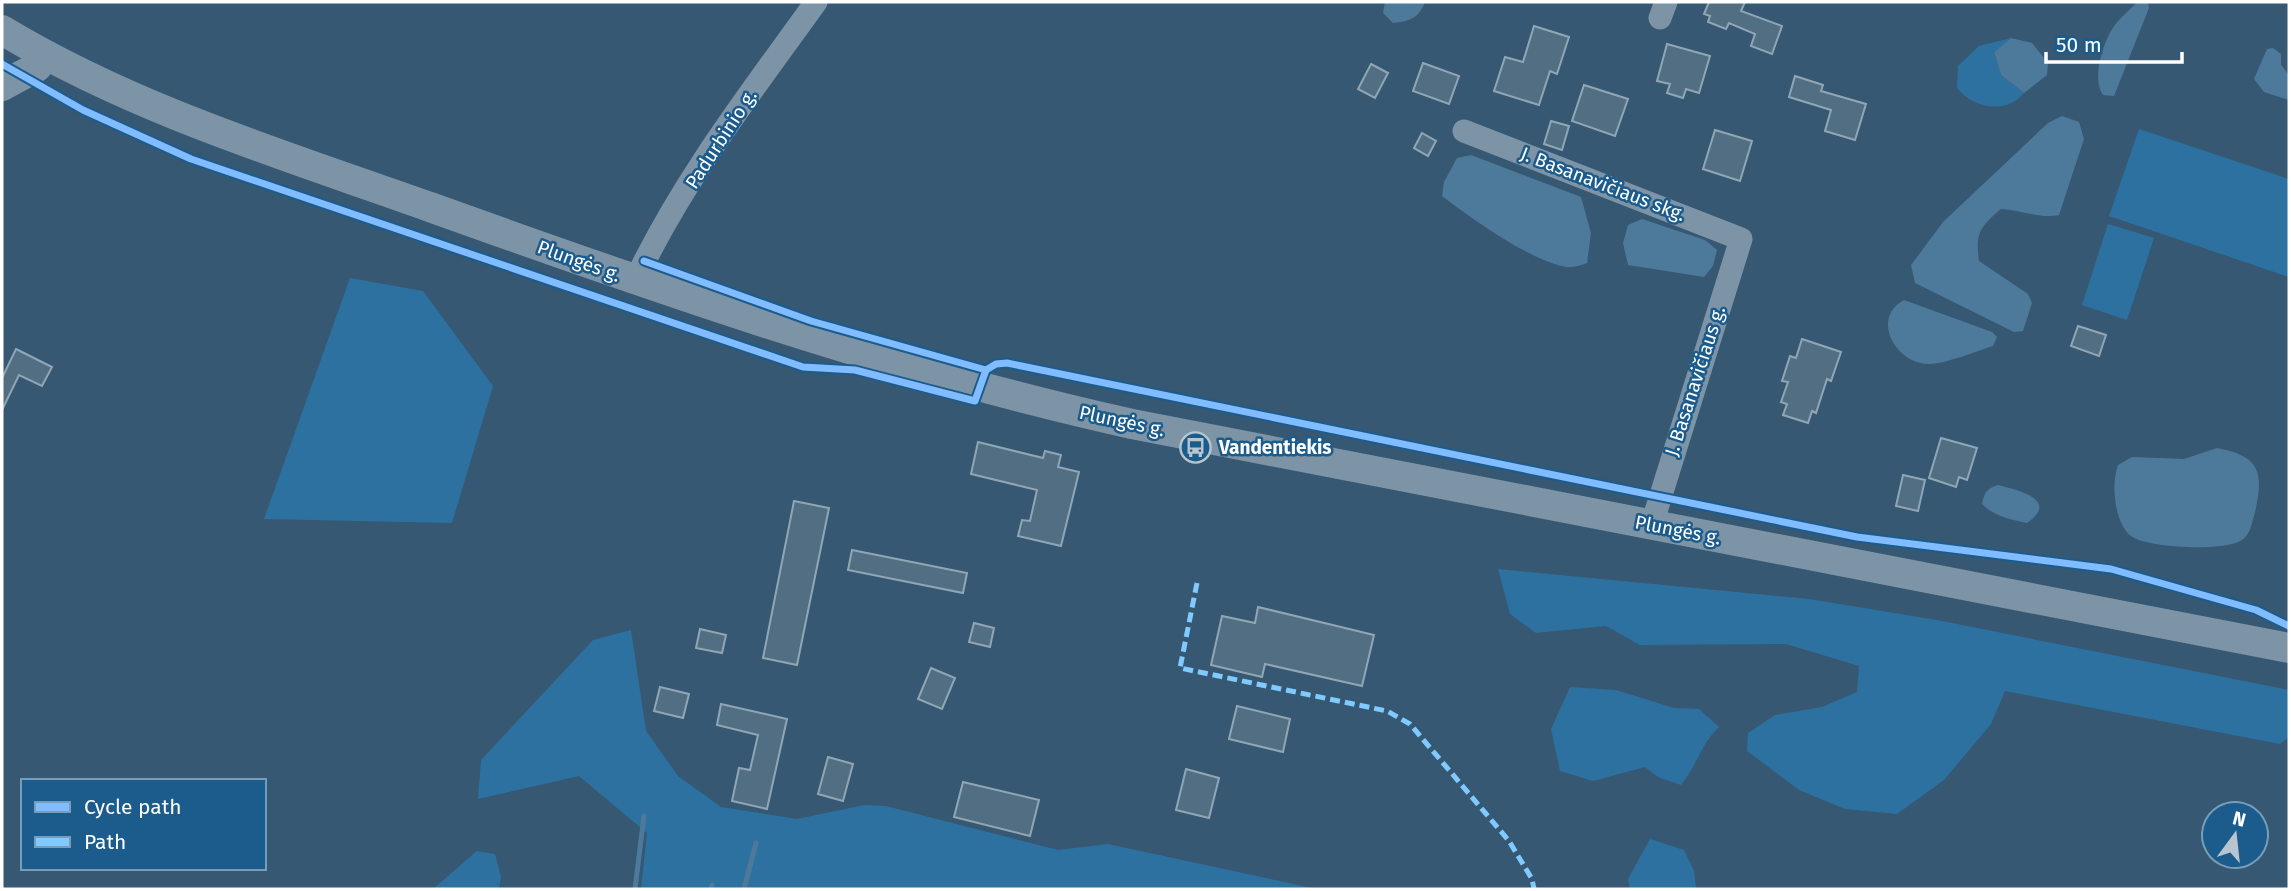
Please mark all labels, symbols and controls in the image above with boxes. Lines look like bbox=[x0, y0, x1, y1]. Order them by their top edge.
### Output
scale bar bbox=[2046, 21, 2182, 65]
text: 50 m bbox=[2056, 32, 2102, 58]
street label: Padurbinio g. bbox=[680, 85, 762, 193]
street label: J. Basanavičiaus skg. bbox=[1517, 142, 1689, 226]
street label: Plungės g. bbox=[534, 235, 624, 287]
street label: J. Basanavičiaus g. bbox=[1660, 303, 1730, 459]
street label: Plungės g. bbox=[1077, 401, 1167, 441]
bus stop icon: Vandentiekis bbox=[1179, 430, 1213, 464]
place label: Vandentiekis bbox=[1218, 436, 1332, 459]
street label: Plungės g. bbox=[1633, 510, 1723, 550]
legend bbox=[21, 779, 266, 870]
text: Cycle path bbox=[84, 794, 182, 820]
north arrow bbox=[2200, 800, 2270, 870]
text: N bbox=[2230, 806, 2248, 832]
text: Path bbox=[84, 829, 126, 855]

